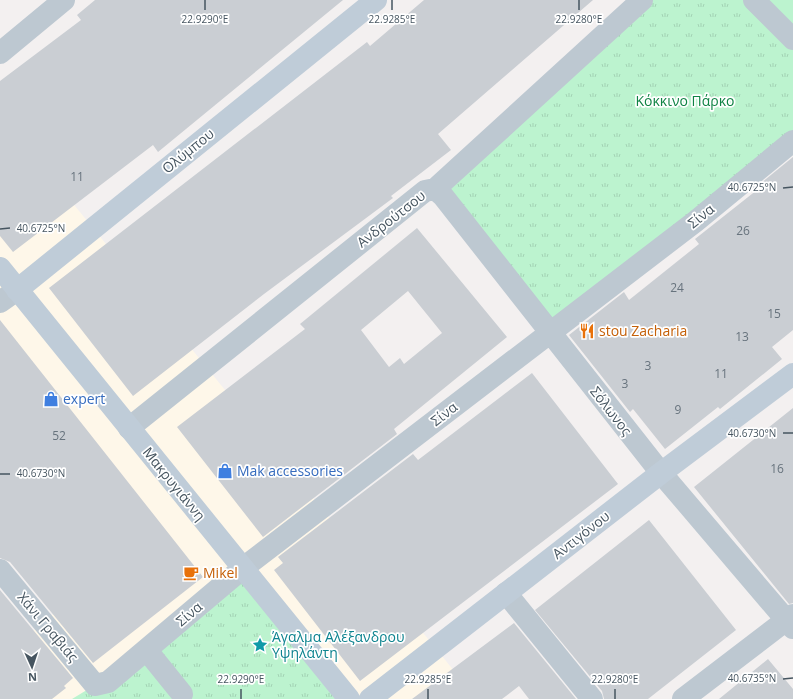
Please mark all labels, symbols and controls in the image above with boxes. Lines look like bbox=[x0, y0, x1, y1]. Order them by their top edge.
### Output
text: 22.9290°E bbox=[182, 12, 228, 26]
text: 22.9285°E bbox=[369, 12, 415, 26]
text: 22.9280°E bbox=[556, 12, 602, 26]
park label: Κόκκινο Πάρκο bbox=[635, 91, 735, 110]
street label: Ολύμπου bbox=[158, 124, 218, 177]
house number: 11 bbox=[70, 168, 84, 185]
text: 40.6725°N bbox=[728, 180, 776, 194]
street label: Ανδρούτσου bbox=[352, 186, 429, 251]
street label: Σίνα bbox=[684, 199, 718, 232]
text: 40.6725°N bbox=[17, 221, 65, 235]
house number: 26 bbox=[736, 222, 750, 239]
house number: 24 bbox=[670, 279, 684, 296]
house number: 15 bbox=[767, 305, 781, 322]
place label: stou Zacharia bbox=[599, 321, 687, 340]
restaurant icon: stou Zacharia bbox=[578, 322, 596, 340]
house number: 13 bbox=[735, 328, 749, 345]
house number: 3 bbox=[645, 357, 652, 374]
house number: 11 bbox=[714, 365, 728, 382]
house number: 3 bbox=[622, 375, 629, 392]
street label: Σόλωνος bbox=[586, 382, 637, 439]
place label: expert bbox=[63, 389, 105, 408]
shop icon: expert bbox=[42, 390, 60, 408]
street label: Σίνα bbox=[426, 397, 461, 430]
house number: 9 bbox=[675, 401, 682, 418]
text: 40.6730°N bbox=[728, 426, 776, 440]
house number: 52 bbox=[52, 427, 66, 444]
street label: Μακρυγιάννη bbox=[139, 443, 210, 525]
house number: 16 bbox=[770, 460, 784, 477]
place label: Mak accessories bbox=[237, 461, 343, 480]
shop icon: Mak accessories bbox=[216, 462, 234, 480]
text: 40.6730°N bbox=[17, 466, 65, 480]
street label: Αντιγόνου bbox=[548, 506, 613, 563]
place label: Mikel bbox=[203, 563, 238, 582]
cafe icon: Mikel bbox=[182, 564, 200, 582]
street label: Χάνι Γραβιάς bbox=[14, 588, 83, 666]
street label: Σίνα bbox=[172, 597, 206, 630]
place label: Άγαλμα Αλέξανδρου Υψηλάντη bbox=[272, 627, 404, 662]
place icon: Άγαλμα Αλέξανδρου Υψηλάντη bbox=[251, 636, 269, 654]
north arrow bbox=[12, 647, 52, 687]
text: N bbox=[28, 670, 37, 685]
text: 40.6735°N bbox=[728, 671, 776, 685]
text: 22.9290°E bbox=[218, 672, 264, 686]
text: 22.9285°E bbox=[405, 672, 451, 686]
text: 22.9280°E bbox=[592, 672, 638, 686]

